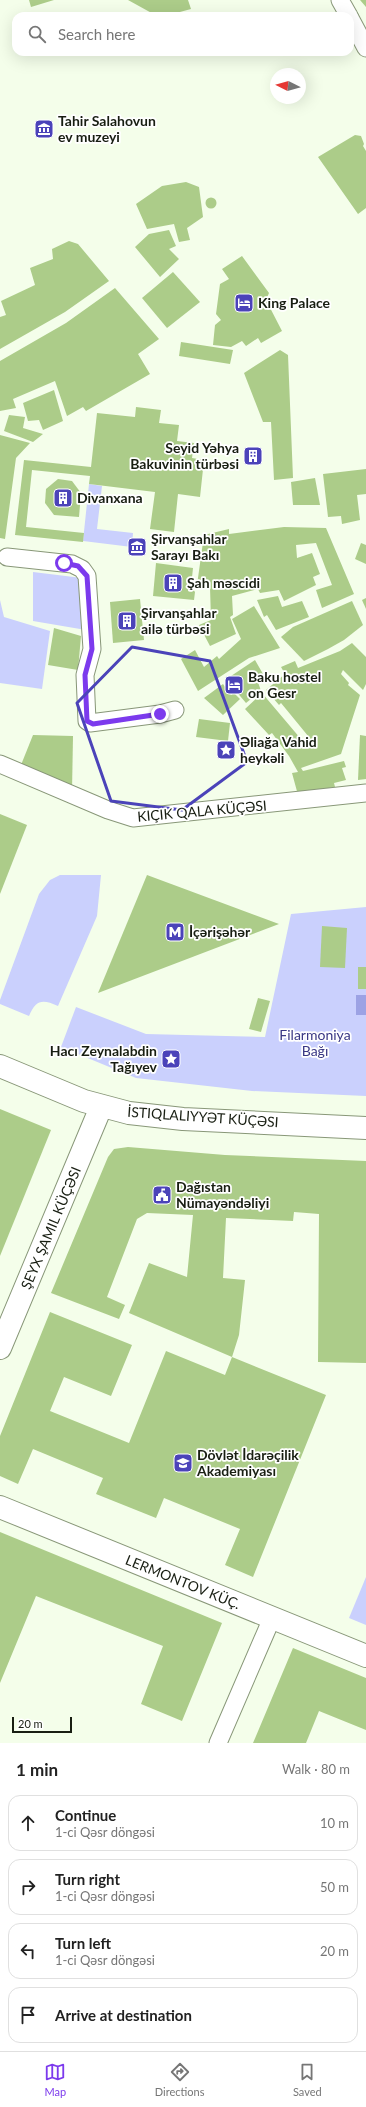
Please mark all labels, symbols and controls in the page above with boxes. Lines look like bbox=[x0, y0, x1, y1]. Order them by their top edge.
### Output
search box bbox=[12, 12, 354, 56]
icon: search bbox=[26, 23, 48, 45]
text: Search here bbox=[58, 25, 135, 43]
north arrow bbox=[270, 68, 306, 104]
place label: Tahir Salahovun ev muzeyi bbox=[58, 112, 156, 145]
museum icon: Tahir Salahovun ev muzeyi bbox=[33, 118, 55, 140]
hotel icon: King Palace bbox=[233, 292, 255, 314]
place label: King Palace bbox=[258, 294, 331, 311]
place label: Seyid Yəhya Bakuvinin türbəsi bbox=[130, 439, 239, 472]
building icon: Seyid Yəhya Bakuvinin türbəsi bbox=[242, 445, 264, 467]
building icon: Divanxana bbox=[52, 487, 74, 509]
place label: Divanxana bbox=[77, 489, 143, 506]
place label: Şirvanşahlar Sarayı Bakı bbox=[151, 530, 227, 563]
museum icon: Şirvanşahlar Sarayı Bakı bbox=[126, 536, 148, 558]
route start bbox=[55, 554, 73, 572]
building icon: Şah məscidi bbox=[162, 572, 184, 594]
place label: Şah məscidi bbox=[187, 574, 260, 591]
place label: Şirvanşahlar ailə türbəsi bbox=[141, 604, 217, 637]
building icon: Şirvanşahlar ailə türbəsi bbox=[116, 610, 138, 632]
place label: Baku hostel on Gesr bbox=[248, 668, 321, 701]
hotel icon: Baku hostel on Gesr bbox=[223, 674, 245, 696]
route end bbox=[151, 705, 169, 723]
place label: Əliağa Vahid heykəli bbox=[240, 733, 317, 766]
place icon: Əliağa Vahid heykəli bbox=[215, 739, 237, 761]
street label: KIÇIK QALA KÜÇƏSI bbox=[136, 796, 267, 825]
metro station icon: İçərişəhər bbox=[164, 921, 186, 943]
place label: İçərişəhər bbox=[189, 923, 251, 940]
park label: Filarmoniya Bağı bbox=[279, 1026, 351, 1059]
place label: Hacı Zeynalabdin Tağıyev bbox=[50, 1042, 158, 1075]
place icon: Hacı Zeynalabdin Tağıyev bbox=[160, 1048, 182, 1070]
street label: İSTIQLALIYYƏT KÜÇƏSI bbox=[127, 1103, 279, 1130]
street label: ŞEYX ŞAMIL KÜÇƏSI bbox=[17, 1164, 84, 1292]
place label: Dağıstan Nümayəndəliyi bbox=[176, 1178, 269, 1211]
public building icon: Dağıstan Nümayəndəliyi bbox=[151, 1184, 173, 1206]
place label: Dövlət İdarəçilik Akademiyası bbox=[196, 1446, 299, 1479]
school or university icon: Dövlət İdarəçilik Akademiyası bbox=[172, 1452, 194, 1474]
street label: LERMONTOV KÜÇ. bbox=[123, 1551, 243, 1612]
scale bar bbox=[12, 1715, 72, 1734]
text: 20 m bbox=[18, 1717, 43, 1730]
text: 1 min bbox=[16, 1759, 58, 1780]
text: Walk · 80 m bbox=[282, 1761, 350, 1777]
text: Continue bbox=[55, 1806, 116, 1824]
icon: ahead bbox=[17, 1812, 39, 1834]
text: 10 m bbox=[320, 1815, 349, 1831]
text: 1-ci Qəsr döngəsi bbox=[55, 1824, 155, 1840]
text: Turn right bbox=[55, 1870, 120, 1888]
icon: right bbox=[17, 1876, 39, 1898]
text: 50 m bbox=[320, 1879, 349, 1895]
text: 1-ci Qəsr döngəsi bbox=[55, 1888, 155, 1904]
text: Turn left bbox=[55, 1934, 111, 1952]
icon: left bbox=[17, 1940, 39, 1962]
text: 20 m bbox=[320, 1943, 349, 1959]
text: 1-ci Qəsr döngəsi bbox=[55, 1952, 155, 1968]
icon: arrive bbox=[17, 2004, 39, 2026]
text: Arrive at destination bbox=[55, 2006, 192, 2024]
tab: Map bbox=[44, 2061, 66, 2098]
tab: Directions bbox=[155, 2061, 204, 2098]
tab: Saved bbox=[293, 2061, 322, 2098]

